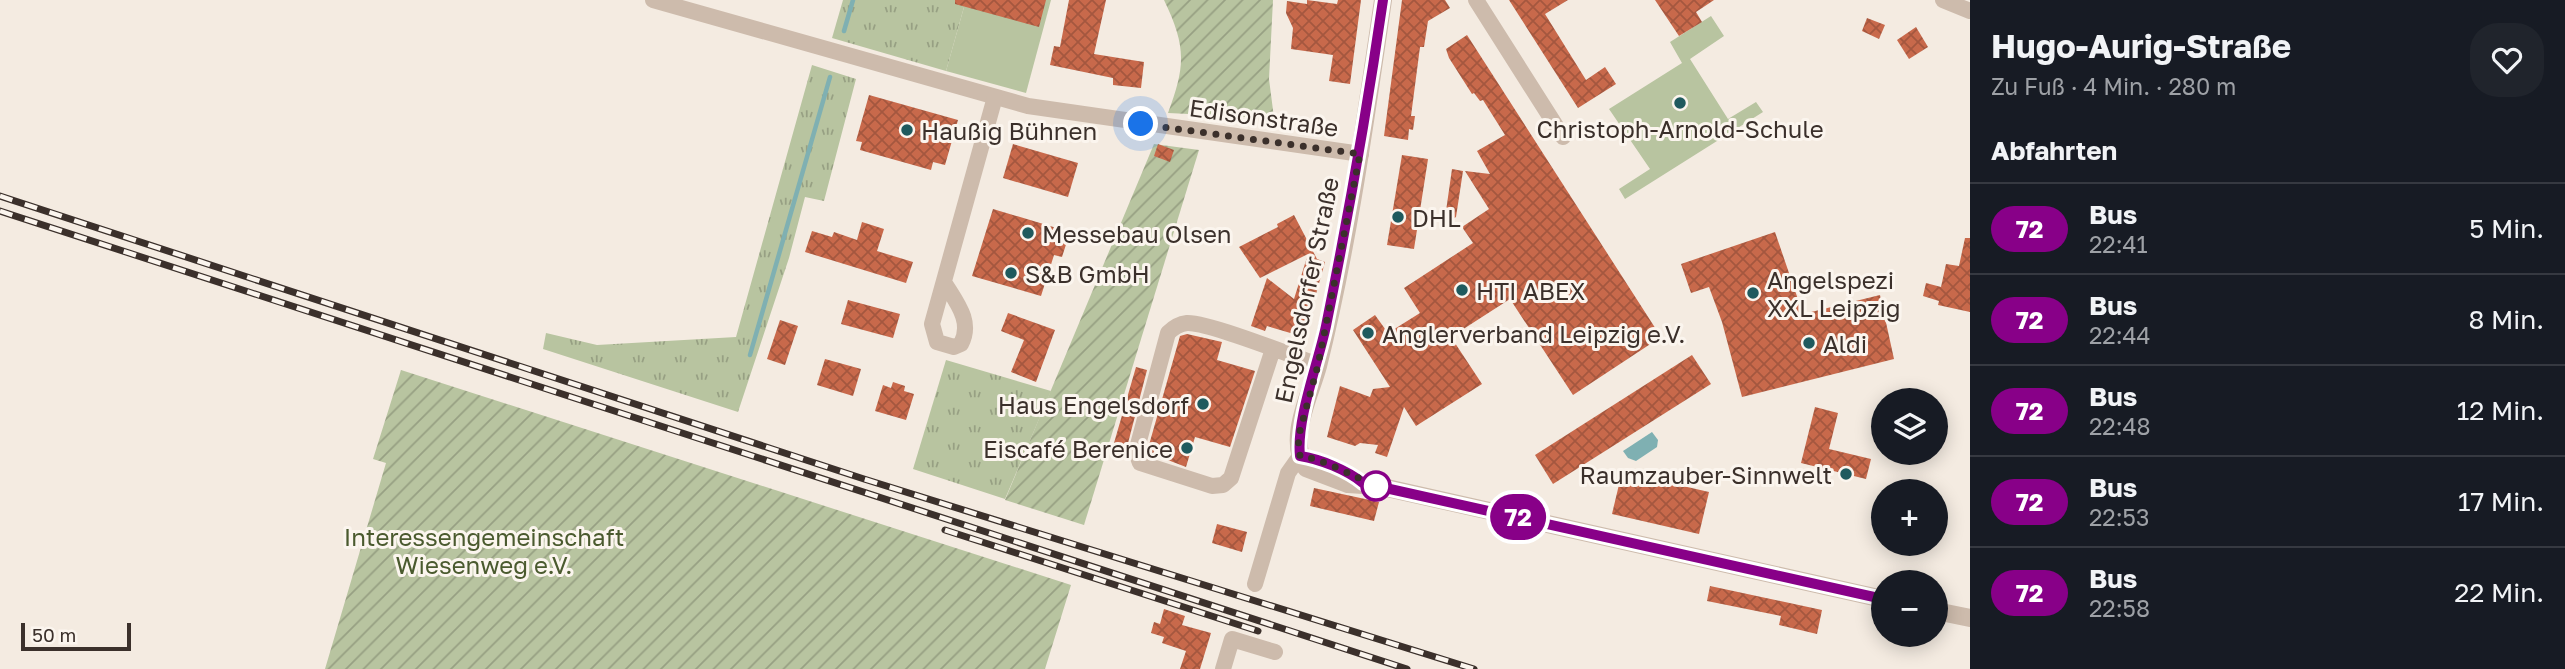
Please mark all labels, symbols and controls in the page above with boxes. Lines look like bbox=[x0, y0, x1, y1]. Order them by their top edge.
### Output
button: heart bbox=[2470, 23, 2544, 97]
text: Hugo-Aurig-Straße bbox=[1991, 26, 2291, 65]
text: Zu Fuß · 4 Min. · 280 m bbox=[1991, 72, 2236, 100]
street label: Edisonstraße bbox=[1188, 92, 1340, 142]
marker: Christoph-Arnold-Schule bbox=[1672, 95, 1688, 111]
your location bbox=[1123, 106, 1158, 141]
place label: Christoph-Arnold-Schule bbox=[1536, 114, 1824, 143]
place label: Haußig Bühnen bbox=[921, 116, 1097, 145]
marker: Haußig Bühnen bbox=[899, 122, 915, 138]
text: Abfahrten bbox=[1991, 135, 2117, 166]
street label: Engelsdorfer Straße bbox=[1268, 174, 1344, 406]
text: Bus bbox=[2089, 199, 2137, 230]
place label: DHL bbox=[1412, 203, 1461, 232]
marker: DHL bbox=[1390, 209, 1406, 225]
text: 5 Min. bbox=[2469, 213, 2544, 244]
text: 72 bbox=[2016, 214, 2043, 243]
place label: Messebau Olsen bbox=[1042, 219, 1232, 248]
marker: Messebau Olsen bbox=[1020, 225, 1036, 241]
text: 22:41 bbox=[2089, 230, 2148, 258]
place label: S&B GmbH bbox=[1025, 259, 1150, 288]
marker: S&B GmbH bbox=[1003, 265, 1019, 281]
place label: Angelspezi XXL Leipzig bbox=[1767, 265, 1901, 322]
place label: HTI ABEX bbox=[1476, 276, 1585, 305]
marker: HTI ABEX bbox=[1454, 282, 1470, 298]
marker: Angelspezi XXL Leipzig bbox=[1745, 285, 1761, 301]
text: Bus bbox=[2089, 290, 2137, 321]
text: 8 Min. bbox=[2469, 304, 2544, 335]
text: 72 bbox=[2016, 305, 2043, 334]
place label: Anglerverband Leipzig e.V. bbox=[1382, 319, 1686, 348]
text: 22:44 bbox=[2089, 321, 2151, 349]
marker: Anglerverband Leipzig e.V. bbox=[1360, 325, 1376, 341]
place label: Aldi bbox=[1823, 329, 1867, 358]
marker: Aldi bbox=[1801, 335, 1817, 351]
text: Bus bbox=[2089, 381, 2137, 412]
map controls bbox=[1871, 388, 1948, 647]
button: layers bbox=[1871, 388, 1948, 465]
place label: Haus Engelsdorf bbox=[998, 390, 1189, 419]
text: 12 Min. bbox=[2457, 395, 2544, 426]
marker: Haus Engelsdorf bbox=[1195, 396, 1211, 412]
text: 72 bbox=[2016, 396, 2043, 425]
text: 22:48 bbox=[2089, 412, 2151, 440]
place label: Eiscafé Berenice bbox=[983, 434, 1173, 463]
marker: Eiscafé Berenice bbox=[1179, 440, 1195, 456]
place label: Raumzauber-Sinnwelt bbox=[1580, 460, 1832, 489]
marker: Raumzauber-Sinnwelt bbox=[1838, 466, 1854, 482]
unlabelled marker bbox=[1361, 471, 1391, 501]
text: Bus bbox=[2089, 472, 2137, 503]
button: + bbox=[1871, 479, 1948, 556]
text: 17 Min. bbox=[2458, 486, 2544, 517]
text: 72 bbox=[2016, 487, 2043, 516]
line badge: 72 bbox=[1486, 494, 1550, 540]
text: 72 bbox=[1504, 502, 1532, 531]
text: 22:53 bbox=[2089, 503, 2149, 531]
park label: Interessengemeinschaft Wiesenweg e.V. bbox=[344, 522, 624, 579]
text: Bus bbox=[2089, 563, 2137, 594]
button: − bbox=[1871, 570, 1948, 647]
text: 22 Min. bbox=[2454, 577, 2544, 608]
text: 72 bbox=[2016, 578, 2043, 607]
text: 22:58 bbox=[2089, 594, 2150, 622]
scale bar bbox=[21, 620, 131, 652]
text: 50 m bbox=[32, 623, 76, 646]

